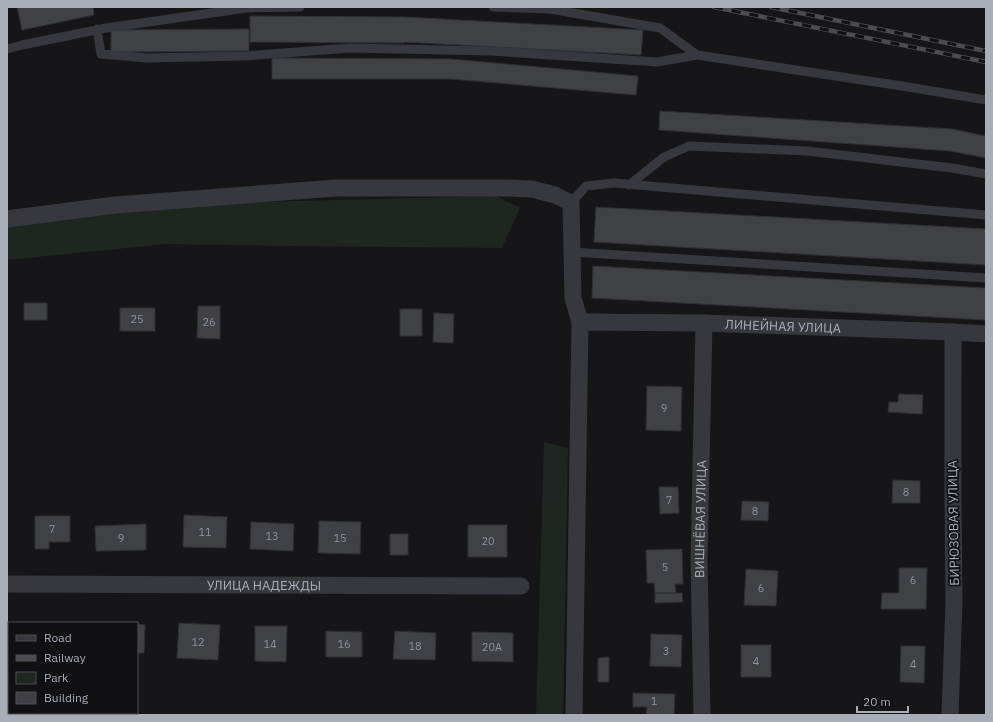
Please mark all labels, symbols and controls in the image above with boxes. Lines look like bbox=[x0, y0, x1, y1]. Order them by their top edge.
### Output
house number: 25 bbox=[130, 312, 144, 326]
house number: 26 bbox=[202, 315, 216, 329]
street label: ЛИНЕЙНАЯ УЛИЦА bbox=[725, 316, 842, 337]
house number: 9 bbox=[661, 401, 667, 415]
street label: ВИШНЁВАЯ УЛИЦА bbox=[691, 459, 710, 578]
street label: БИРЮЗОВАЯ УЛИЦА bbox=[944, 459, 963, 586]
house number: 8 bbox=[903, 485, 909, 499]
house number: 7 bbox=[666, 493, 672, 507]
house number: 8 bbox=[752, 504, 758, 518]
house number: 7 bbox=[49, 522, 55, 536]
house number: 11 bbox=[198, 525, 212, 539]
house number: 13 bbox=[265, 529, 279, 543]
house number: 9 bbox=[118, 531, 124, 545]
house number: 15 bbox=[333, 531, 347, 545]
house number: 20 bbox=[481, 534, 495, 548]
house number: 5 bbox=[662, 560, 668, 574]
house number: 6 bbox=[910, 573, 916, 587]
street label: УЛИЦА НАДЕЖДЫ bbox=[207, 577, 321, 594]
house number: 6 bbox=[758, 581, 764, 595]
legend bbox=[8, 622, 138, 714]
text: Road bbox=[44, 630, 72, 645]
house number: 12 bbox=[191, 635, 205, 649]
house number: 14 bbox=[263, 637, 277, 651]
house number: 16 bbox=[337, 637, 351, 651]
house number: 18 bbox=[408, 639, 422, 653]
house number: 20А bbox=[482, 640, 502, 654]
house number: 3 bbox=[663, 644, 669, 658]
text: Railway bbox=[44, 650, 86, 665]
house number: 4 bbox=[753, 654, 760, 668]
house number: 4 bbox=[910, 657, 917, 671]
text: Park bbox=[44, 670, 69, 685]
scale bar bbox=[857, 688, 908, 714]
text: Building bbox=[44, 690, 89, 705]
house number: 1 bbox=[651, 694, 658, 708]
text: 20 m bbox=[863, 694, 891, 709]

